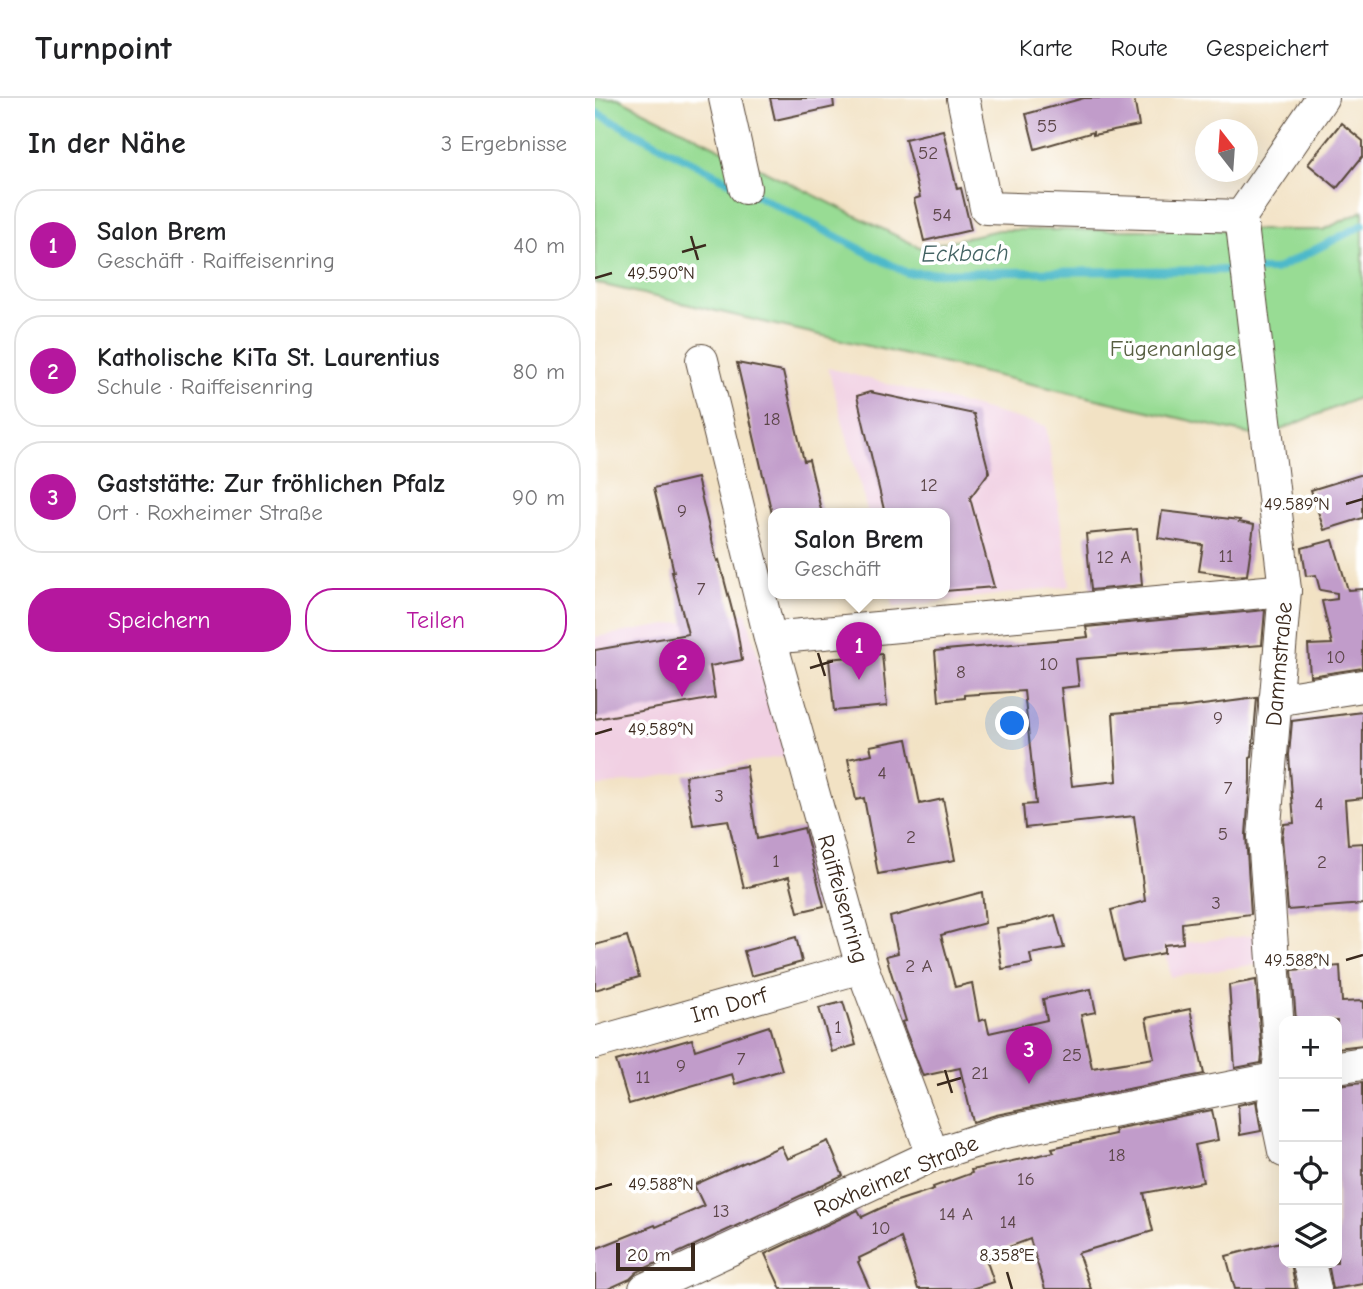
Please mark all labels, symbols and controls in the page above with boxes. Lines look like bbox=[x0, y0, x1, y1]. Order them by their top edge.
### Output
text: Turnpoint bbox=[35, 29, 172, 67]
text: Karte bbox=[1019, 34, 1073, 62]
text: Route bbox=[1111, 34, 1168, 62]
text: Gespeichert bbox=[1206, 34, 1328, 62]
house number: 55 bbox=[1037, 115, 1057, 137]
north arrow bbox=[1195, 119, 1258, 182]
text: In der Nähe bbox=[28, 126, 186, 161]
text: 3 Ergebnisse bbox=[441, 130, 567, 157]
house number: 52 bbox=[918, 142, 938, 164]
house number: 54 bbox=[932, 204, 952, 226]
text: Salon Brem bbox=[97, 217, 226, 247]
text: 1 bbox=[48, 232, 58, 259]
text: 40 m bbox=[513, 232, 565, 259]
water label: Eckbach bbox=[921, 238, 1009, 268]
text: Geschäft · Raiffeisenring bbox=[97, 247, 335, 274]
text: 49.590°N bbox=[627, 263, 695, 284]
park label: Fügenanlage bbox=[1110, 335, 1236, 362]
text: Katholische KiTa St. Laurentius bbox=[97, 343, 440, 373]
text: 2 bbox=[47, 358, 59, 385]
text: 80 m bbox=[512, 358, 565, 385]
text: Schule · Raiffeisenring bbox=[97, 373, 314, 400]
house number: 18 bbox=[763, 408, 781, 430]
text: Gaststätte: Zur fröhlichen Pfalz bbox=[97, 469, 445, 499]
house number: 12 bbox=[920, 474, 938, 496]
text: 3 bbox=[47, 484, 59, 511]
text: 90 m bbox=[512, 484, 565, 511]
text: 49.589°N bbox=[1264, 494, 1330, 515]
text: Ort · Roxheimer Straße bbox=[97, 499, 323, 526]
house number: 9 bbox=[677, 500, 687, 522]
popup bbox=[768, 508, 950, 599]
text: Salon Brem bbox=[794, 525, 924, 555]
house number: 11 bbox=[1218, 545, 1234, 567]
house number: 12 A bbox=[1097, 546, 1131, 568]
text: Geschäft bbox=[794, 555, 880, 582]
house number: 7 bbox=[697, 578, 706, 600]
button: Speichern bbox=[28, 588, 291, 652]
button: Teilen bbox=[305, 588, 567, 652]
street label: Dammstraße bbox=[1260, 601, 1298, 727]
pin: 1 bbox=[836, 622, 882, 680]
pin: 2 bbox=[659, 639, 705, 697]
house number: 10 bbox=[1326, 646, 1346, 668]
house number: 10 bbox=[1039, 653, 1059, 675]
house number: 8 bbox=[956, 661, 966, 683]
your location bbox=[995, 706, 1029, 740]
house number: 9 bbox=[1213, 707, 1223, 729]
text: 49.589°N bbox=[628, 719, 694, 740]
house number: 4 bbox=[877, 762, 887, 784]
house number: 7 bbox=[1224, 777, 1233, 799]
house number: 3 bbox=[714, 785, 724, 807]
house number: 4 bbox=[1314, 793, 1324, 815]
house number: 5 bbox=[1218, 823, 1228, 845]
house number: 2 bbox=[906, 826, 916, 848]
street label: Raiffeisenring bbox=[812, 832, 874, 966]
house number: 1 bbox=[772, 850, 780, 872]
house number: 2 bbox=[1317, 851, 1327, 873]
house number: 3 bbox=[1211, 892, 1221, 914]
text: 49.588°N bbox=[1264, 950, 1330, 971]
house number: 2 A bbox=[905, 955, 933, 977]
street label: Im Dorf bbox=[688, 981, 772, 1029]
house number: 1 bbox=[834, 1016, 842, 1038]
map controls bbox=[1279, 1016, 1342, 1268]
button: + bbox=[1279, 1016, 1342, 1079]
pin: 3 bbox=[1006, 1026, 1052, 1084]
house number: 25 bbox=[1062, 1044, 1082, 1066]
house number: 7 bbox=[737, 1048, 746, 1070]
house number: 9 bbox=[676, 1055, 686, 1077]
house number: 21 bbox=[971, 1062, 989, 1084]
house number: 11 bbox=[635, 1066, 651, 1088]
button: − bbox=[1279, 1079, 1342, 1142]
street label: Roxheimer Straße bbox=[810, 1129, 982, 1223]
button: locate bbox=[1279, 1142, 1342, 1205]
house number: 18 bbox=[1108, 1144, 1126, 1166]
house number: 16 bbox=[1017, 1168, 1035, 1190]
text: 49.588°N bbox=[628, 1174, 694, 1195]
house number: 13 bbox=[712, 1200, 730, 1222]
house number: 14 A bbox=[939, 1203, 973, 1225]
button: layers bbox=[1279, 1205, 1342, 1268]
house number: 14 bbox=[1000, 1211, 1016, 1233]
house number: 10 bbox=[871, 1217, 891, 1239]
scale bar bbox=[616, 1240, 695, 1272]
text: 20 m bbox=[627, 1244, 671, 1266]
text: 8.358°E bbox=[979, 1245, 1035, 1266]

